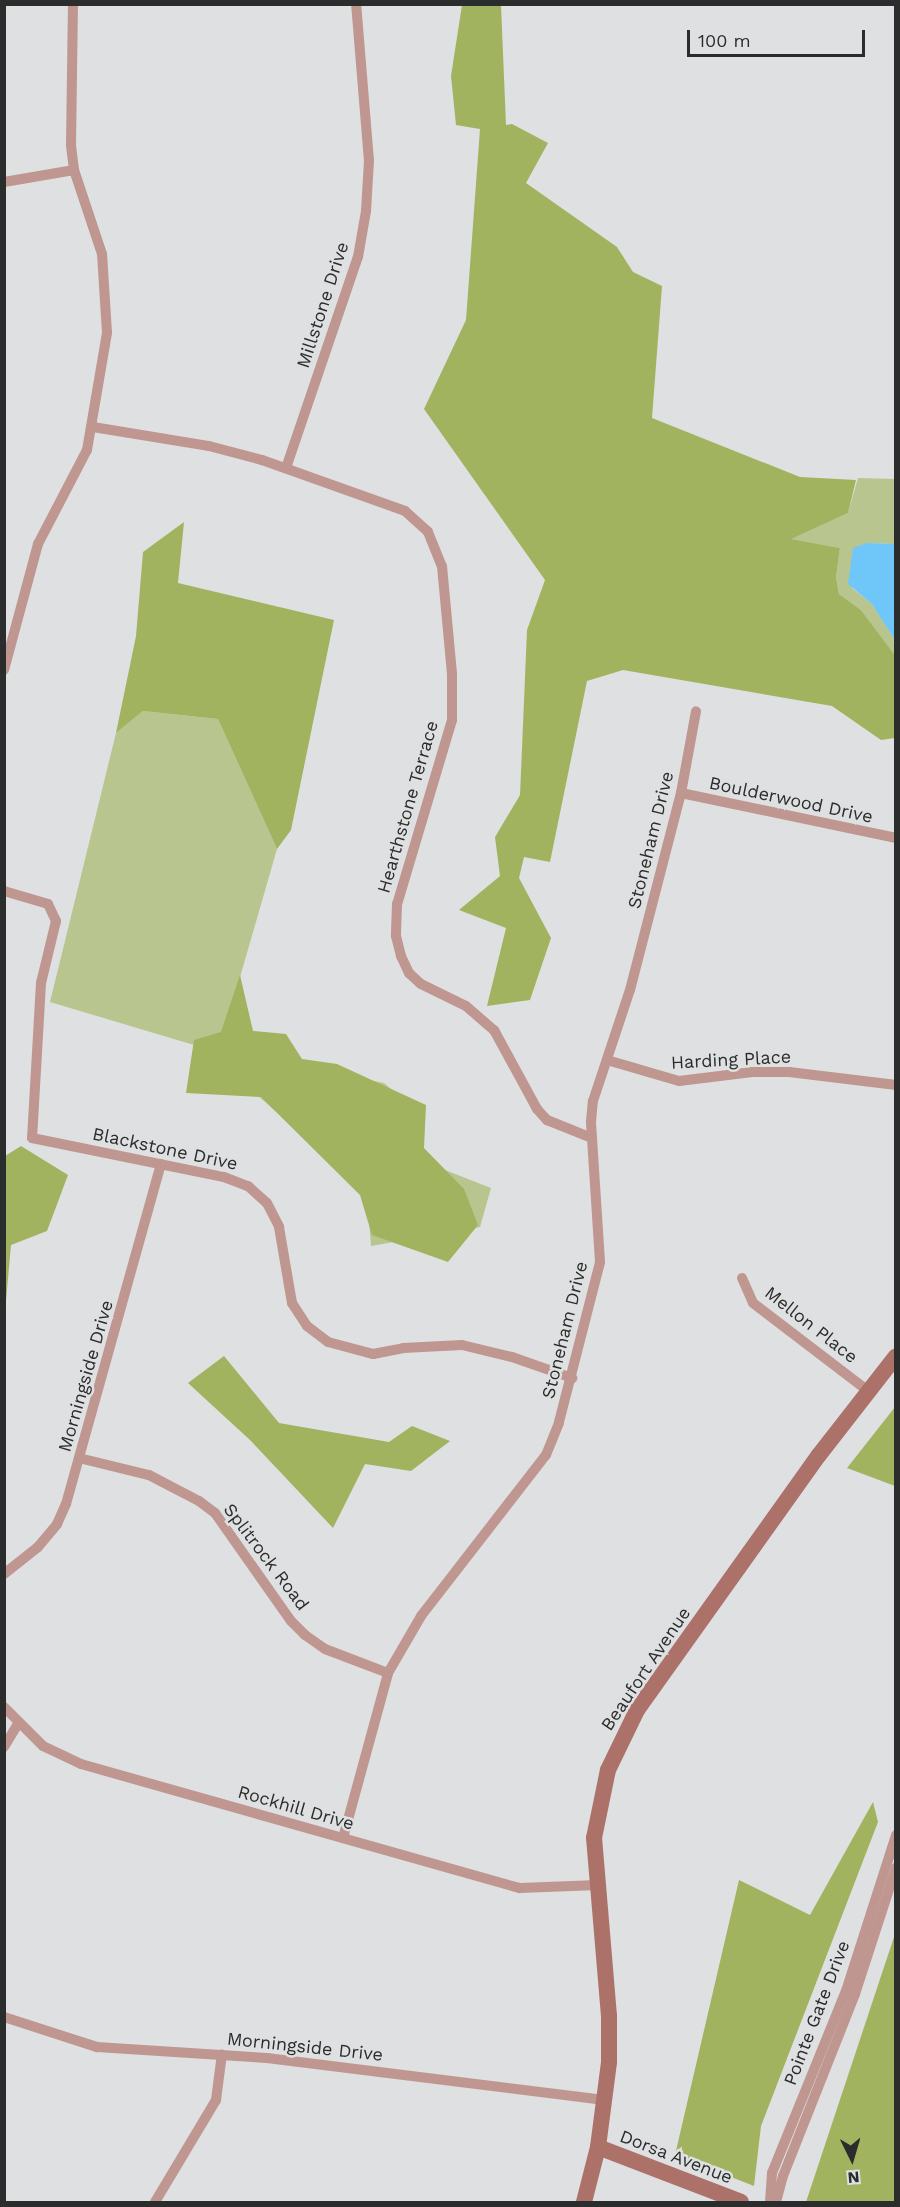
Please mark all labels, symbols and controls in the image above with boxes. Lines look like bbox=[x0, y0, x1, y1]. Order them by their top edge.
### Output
scale bar bbox=[690, 18, 868, 56]
text: 100 m bbox=[698, 30, 751, 51]
street label: Millstone Drive bbox=[292, 239, 354, 371]
street label: Hearthstone Terrace bbox=[373, 718, 443, 896]
street label: Stoneham Drive bbox=[623, 769, 679, 911]
street label: Boulderwood Drive bbox=[707, 772, 875, 828]
street label: Harding Place bbox=[670, 1046, 792, 1074]
street label: Blackstone Drive bbox=[90, 1123, 240, 1175]
street label: Stoneham Drive bbox=[537, 1259, 593, 1401]
street label: Mellon Place bbox=[760, 1282, 862, 1368]
street label: Morningside Drive bbox=[54, 1298, 118, 1454]
street label: Splitrock Road bbox=[219, 1499, 313, 1615]
street label: Beaufort Avenue bbox=[596, 1603, 696, 1735]
street label: Rockhill Drive bbox=[235, 1781, 357, 1835]
street label: Pointe Gate Drive bbox=[779, 1938, 855, 2088]
street label: Morningside Drive bbox=[226, 2028, 384, 2066]
street label: Dorsa Avenue bbox=[616, 2125, 736, 2189]
north arrow bbox=[822, 2129, 882, 2189]
text: N bbox=[847, 2167, 860, 2187]

